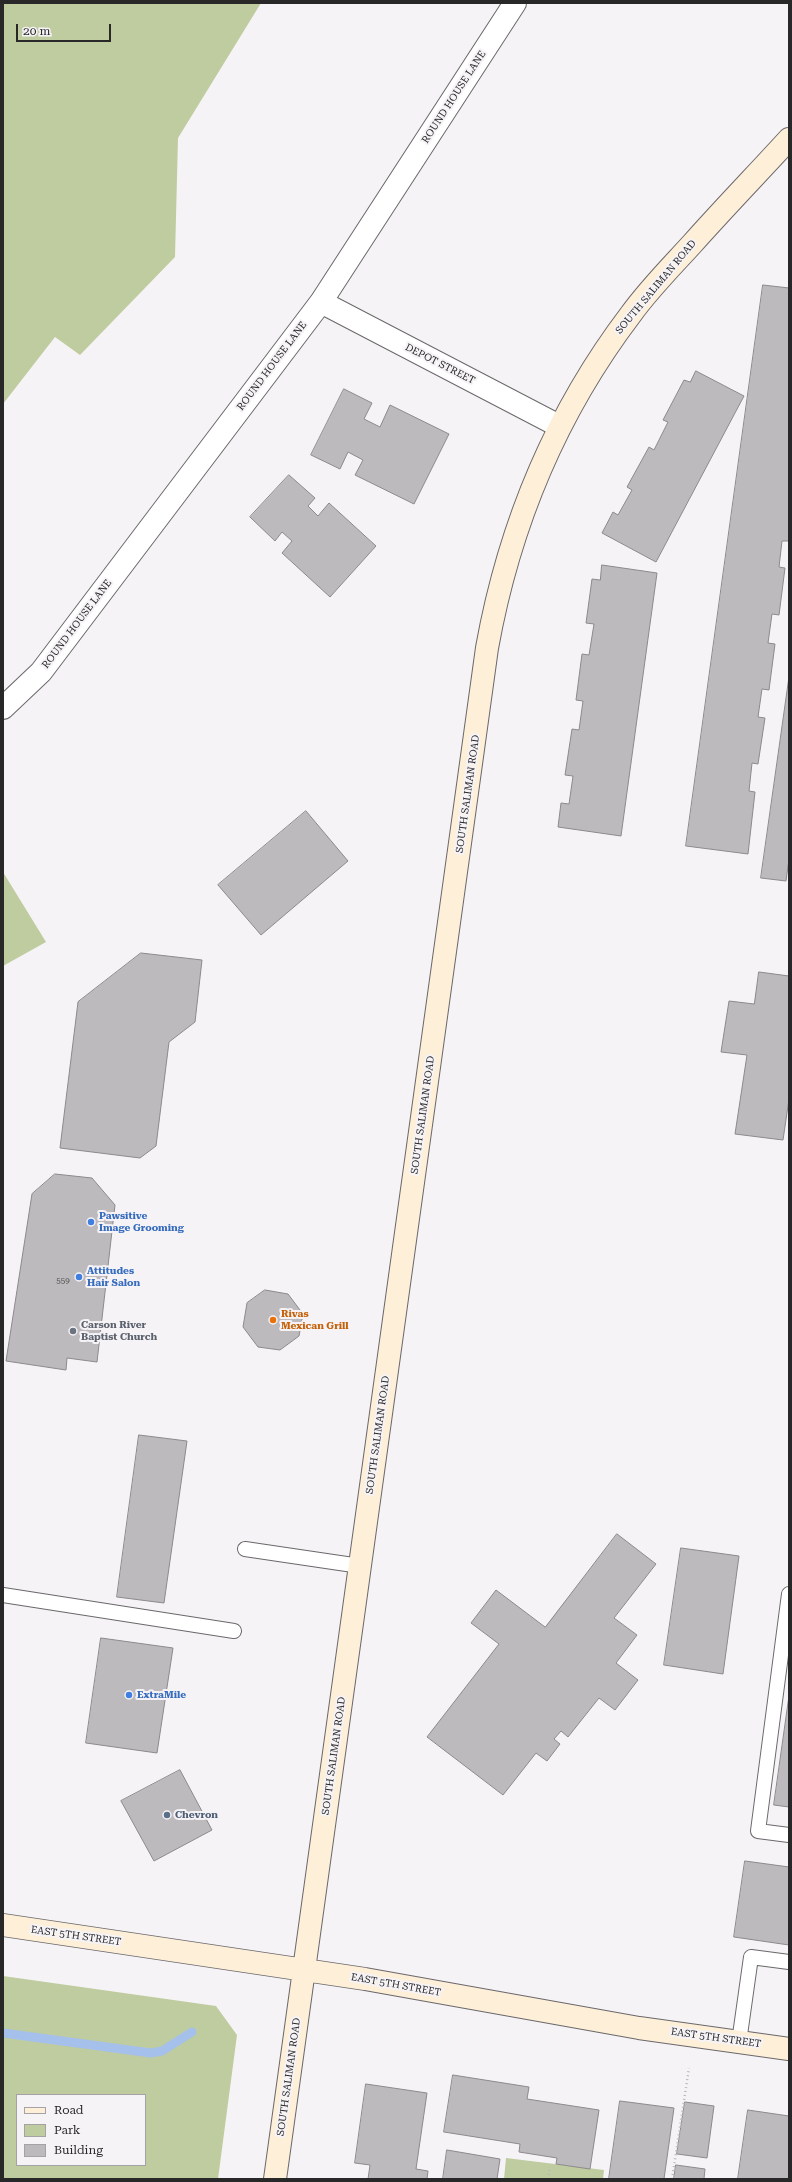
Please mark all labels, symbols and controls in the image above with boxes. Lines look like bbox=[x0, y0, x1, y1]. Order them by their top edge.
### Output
scale bar bbox=[18, 16, 113, 42]
text: 20 m bbox=[23, 24, 50, 38]
street label: ROUND HOUSE LANE bbox=[420, 48, 488, 146]
street label: SOUTH SALIMAN ROAD bbox=[613, 238, 699, 336]
street label: ROUND HOUSE LANE bbox=[235, 319, 309, 413]
street label: DEPOT STREET bbox=[403, 341, 477, 387]
street label: ROUND HOUSE LANE bbox=[40, 577, 114, 671]
street label: SOUTH SALIMAN ROAD bbox=[454, 734, 482, 854]
street label: SOUTH SALIMAN ROAD bbox=[409, 1055, 437, 1175]
place label: Pawsitive Image Grooming bbox=[99, 1210, 184, 1234]
marker: Pawsitive Image Grooming bbox=[86, 1217, 96, 1227]
place label: Attitudes Hair Salon bbox=[87, 1265, 140, 1288]
marker: Attitudes Hair Salon bbox=[74, 1272, 84, 1282]
house number: 559 bbox=[56, 1276, 70, 1286]
place label: Rivas Mexican Grill bbox=[281, 1308, 349, 1332]
marker: Rivas Mexican Grill bbox=[268, 1315, 278, 1325]
place label: Carson River Baptist Church bbox=[81, 1319, 157, 1342]
marker: Carson River Baptist Church bbox=[68, 1326, 78, 1336]
street label: SOUTH SALIMAN ROAD bbox=[364, 1375, 392, 1495]
place label: ExtraMile bbox=[137, 1689, 186, 1701]
marker: ExtraMile bbox=[124, 1690, 134, 1700]
street label: SOUTH SALIMAN ROAD bbox=[320, 1696, 348, 1816]
place label: Chevron bbox=[175, 1809, 218, 1821]
marker: Chevron bbox=[162, 1810, 172, 1820]
street label: EAST 5TH STREET bbox=[30, 1924, 122, 1948]
street label: EAST 5TH STREET bbox=[350, 1971, 442, 1999]
street label: SOUTH SALIMAN ROAD bbox=[275, 2017, 303, 2137]
street label: EAST 5TH STREET bbox=[670, 2026, 762, 2050]
legend bbox=[16, 2094, 146, 2166]
text: Road bbox=[54, 2103, 83, 2117]
text: Park bbox=[54, 2123, 80, 2137]
text: Building bbox=[54, 2143, 103, 2157]

